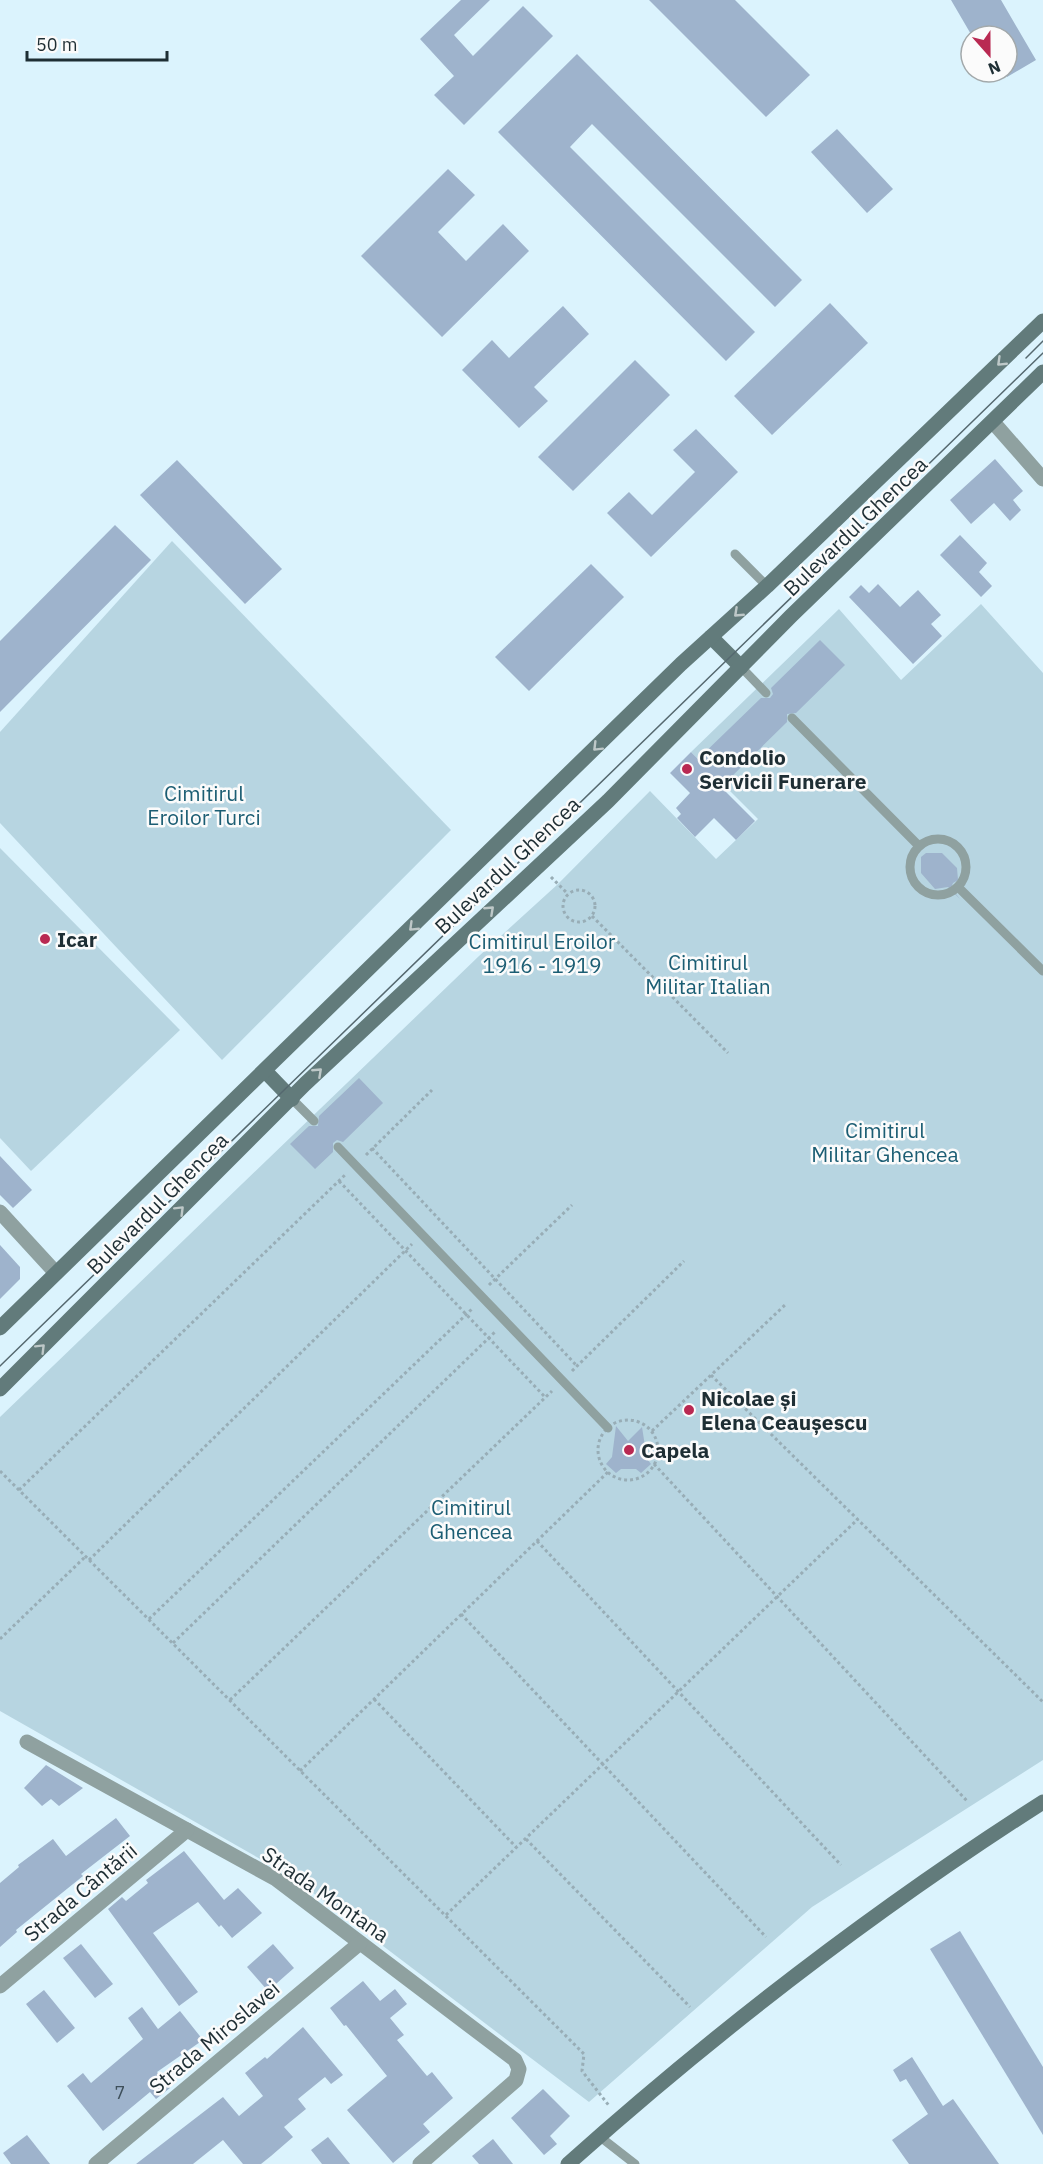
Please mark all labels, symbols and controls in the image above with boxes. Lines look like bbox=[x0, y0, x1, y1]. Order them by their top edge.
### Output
scale bar bbox=[27, 24, 166, 62]
north arrow bbox=[959, 24, 1019, 84]
text: 50 m bbox=[36, 33, 78, 56]
text: N bbox=[985, 57, 1003, 79]
one-way arrow bbox=[997, 354, 1008, 365]
street label: Bulevardul Ghencea bbox=[777, 450, 933, 602]
one-way arrow bbox=[735, 605, 746, 616]
one-way arrow bbox=[593, 740, 604, 750]
place label: Condolio Servicii Funerare bbox=[699, 743, 867, 795]
marker: Condolio Servicii Funerare bbox=[680, 762, 694, 776]
park label: Cimitirul Eroilor Turci bbox=[147, 779, 261, 831]
street label: Bulevardul Ghencea bbox=[428, 790, 586, 940]
one-way arrow bbox=[483, 906, 494, 917]
one-way arrow bbox=[409, 920, 419, 931]
place label: Icar bbox=[57, 925, 98, 953]
park label: Cimitirul Eroilor 1916 - 1919 bbox=[469, 927, 616, 979]
marker: Icar bbox=[38, 932, 52, 946]
park label: Cimitirul Militar Italian bbox=[645, 948, 771, 1000]
one-way arrow bbox=[311, 1068, 321, 1079]
park label: Cimitirul Militar Ghencea bbox=[811, 1116, 959, 1168]
street label: Bulevardul Ghencea bbox=[80, 1126, 234, 1280]
one-way arrow bbox=[173, 1206, 183, 1217]
one-way arrow bbox=[34, 1344, 45, 1355]
place label: Nicolae și Elena Ceaușescu bbox=[701, 1384, 868, 1436]
marker: Nicolae și Elena Ceaușescu bbox=[682, 1403, 696, 1417]
place label: Capela bbox=[641, 1436, 710, 1464]
marker: Capela bbox=[622, 1443, 636, 1457]
park label: Cimitirul Ghencea bbox=[429, 1493, 513, 1545]
street label: Strada Cântării bbox=[17, 1836, 143, 1948]
street label: Strada Montana bbox=[257, 1840, 395, 1948]
street label: Strada Miroslavei bbox=[143, 1974, 285, 2100]
house number: 7 bbox=[115, 2081, 125, 2104]

